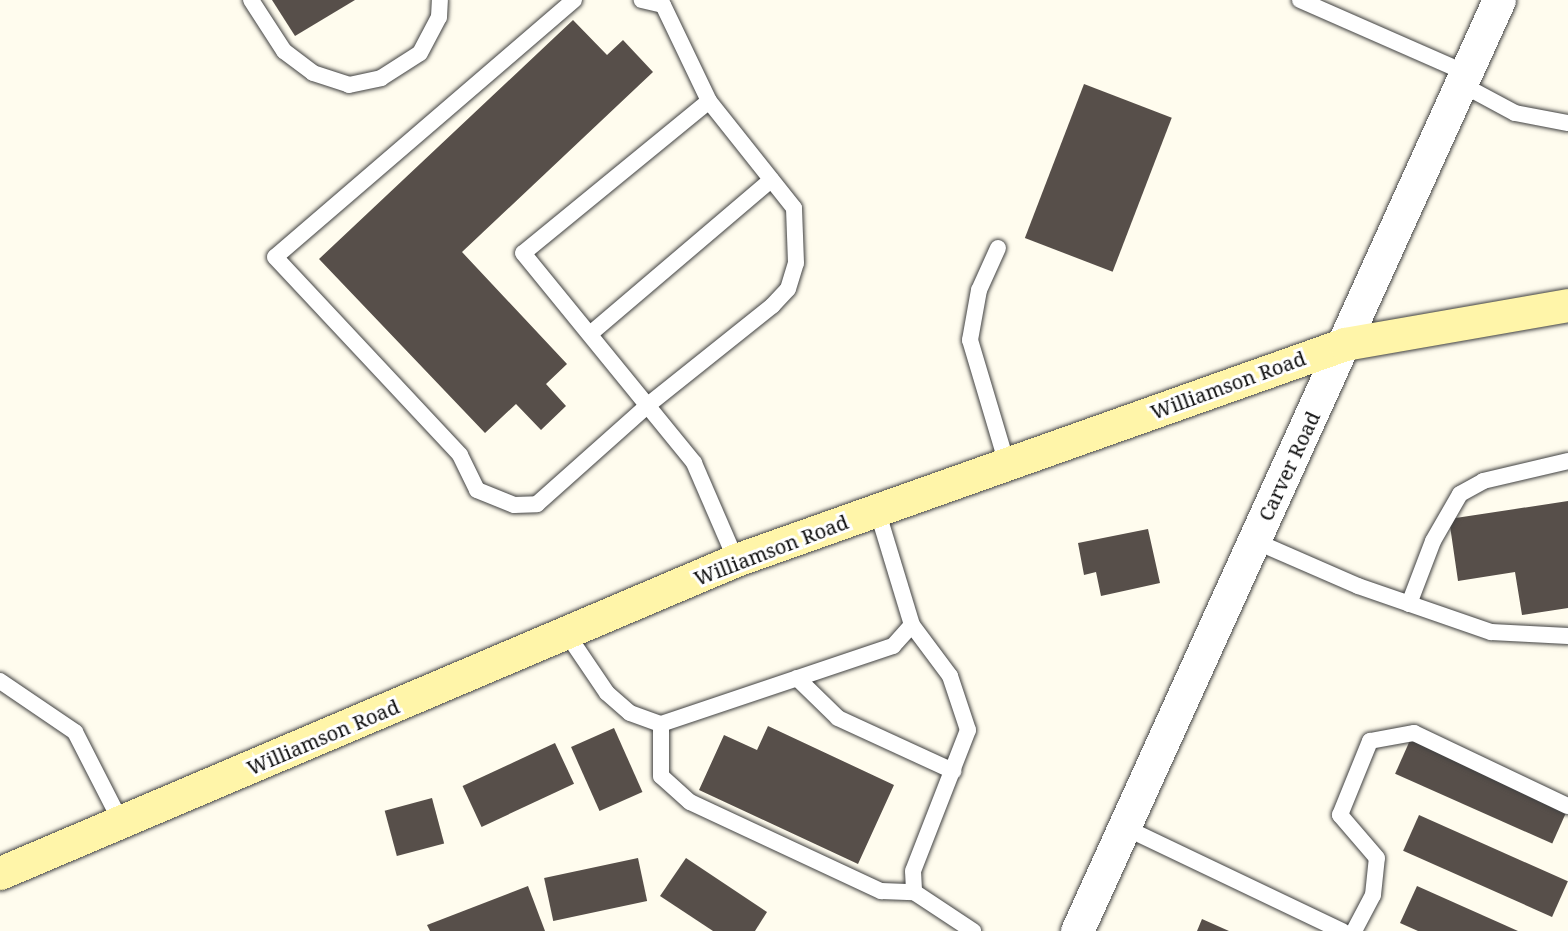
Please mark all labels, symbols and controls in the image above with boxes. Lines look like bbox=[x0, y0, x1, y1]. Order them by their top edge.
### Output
street label: Williamson Road bbox=[1147, 346, 1309, 424]
street label: Carver Road bbox=[1253, 407, 1325, 525]
street label: Williamson Road bbox=[691, 510, 851, 590]
street label: Williamson Road bbox=[243, 694, 403, 780]

